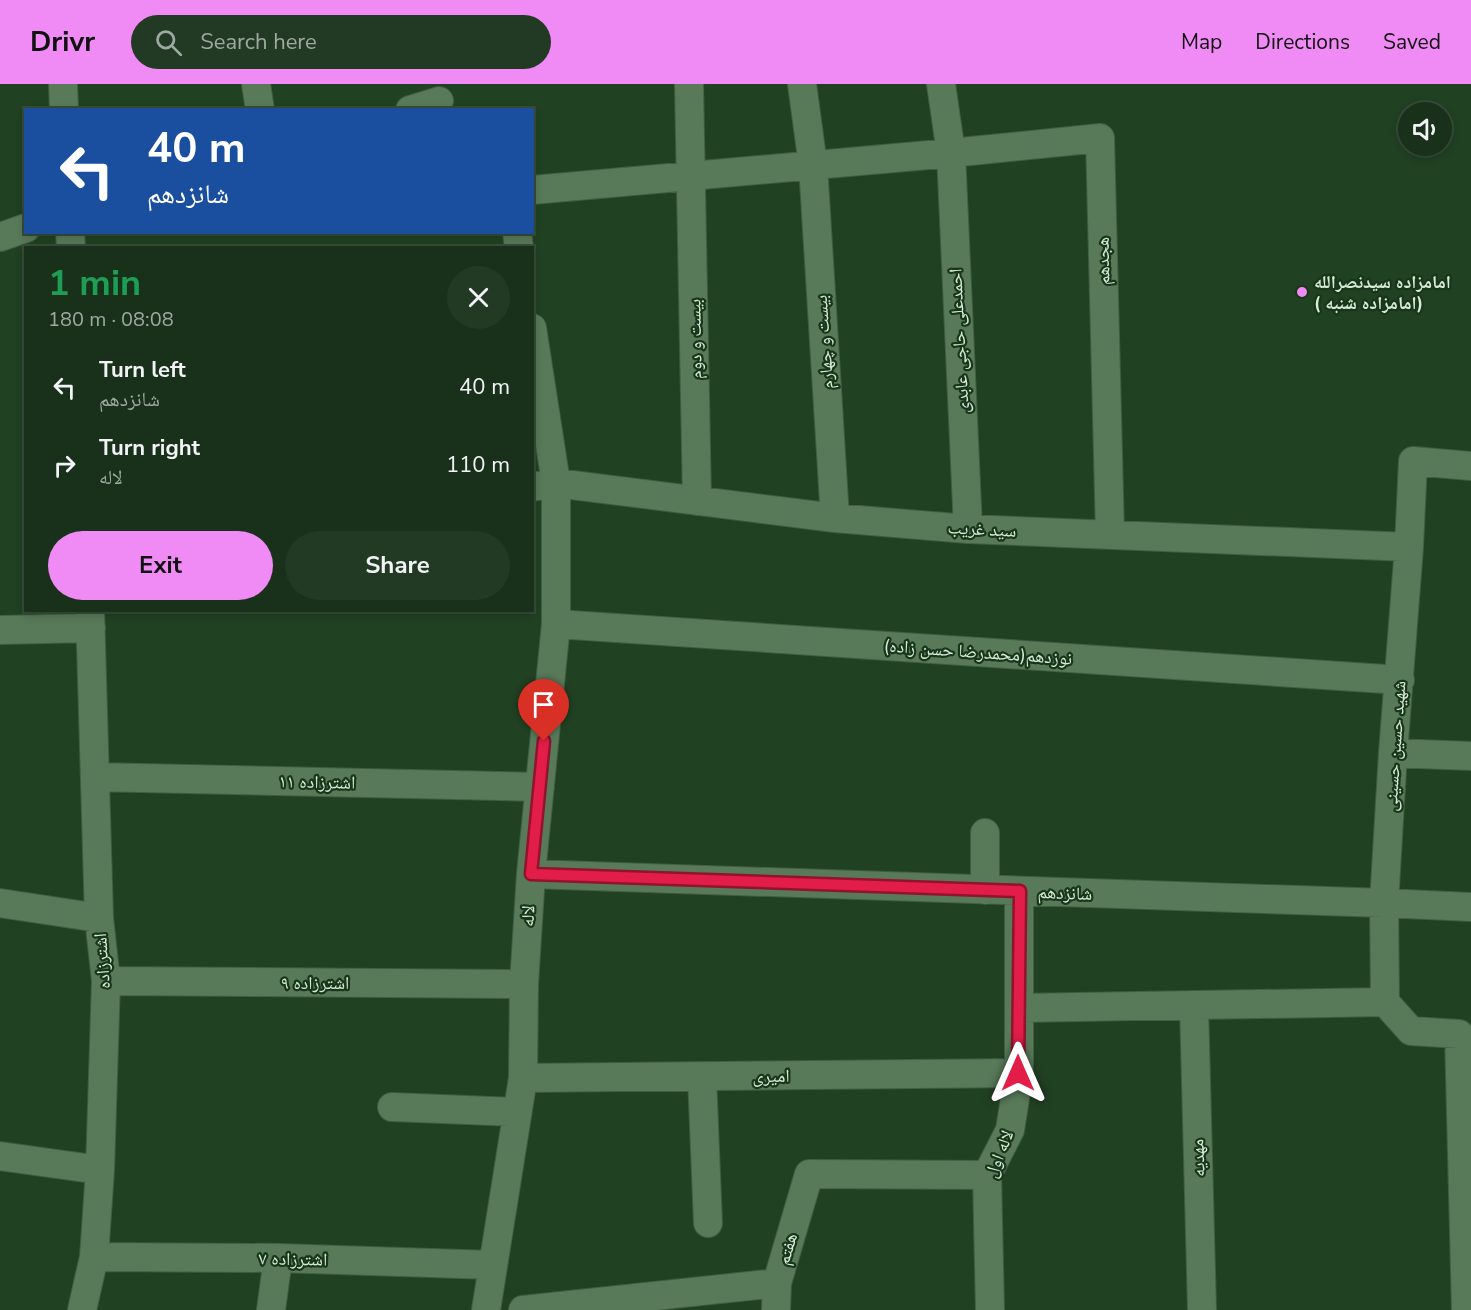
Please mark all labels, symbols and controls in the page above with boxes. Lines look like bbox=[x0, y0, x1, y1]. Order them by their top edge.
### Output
search box bbox=[131, 15, 551, 69]
text: Drivr bbox=[30, 23, 95, 61]
icon: search bbox=[152, 26, 185, 59]
text: Search here bbox=[200, 27, 317, 57]
text: Map bbox=[1181, 28, 1222, 56]
text: Directions bbox=[1255, 28, 1350, 56]
text: Saved bbox=[1383, 28, 1441, 56]
map controls bbox=[1398, 102, 1452, 156]
button: sound bbox=[1398, 102, 1452, 156]
text: 40 m bbox=[147, 120, 246, 177]
icon: left bbox=[48, 132, 126, 210]
text: شانزدهم bbox=[147, 176, 229, 213]
street label: هجدهم bbox=[1091, 237, 1115, 285]
text: 1 min bbox=[48, 259, 141, 308]
button: close bbox=[447, 266, 510, 329]
street label: احمدعلی حاجی عابدی bbox=[943, 268, 975, 414]
place label: امامزاده سیدنصرالله ( امامزاده شنبه) bbox=[1314, 270, 1451, 315]
marker: امامزاده سیدنصرالله ( امامزاده شنبه) bbox=[1295, 285, 1309, 299]
street label: بیست و چهارم bbox=[809, 294, 839, 390]
street label: بیست و دوم bbox=[682, 299, 708, 379]
text: 180 m · 08:08 bbox=[48, 306, 174, 333]
text: Turn left bbox=[99, 355, 186, 385]
icon: left bbox=[48, 371, 81, 404]
text: 40 m bbox=[459, 372, 510, 402]
text: شانزدهم bbox=[99, 386, 160, 413]
text: Turn right bbox=[99, 433, 200, 463]
icon: right bbox=[48, 449, 81, 482]
text: 110 m bbox=[446, 450, 510, 480]
text: لاله bbox=[99, 464, 123, 491]
street label: سید غریب bbox=[947, 515, 1017, 543]
button: Exit bbox=[48, 531, 273, 600]
button: Share bbox=[285, 531, 510, 600]
street label: نوزدهم(محمدرضا حسن زاده) bbox=[883, 633, 1073, 671]
pin bbox=[518, 679, 569, 741]
street label: شهید حسین حسینی bbox=[1378, 680, 1412, 812]
icon: arrive bbox=[527, 688, 560, 721]
street label: اشترزاده ۱۱ bbox=[278, 769, 356, 795]
street label: شانزدهم bbox=[1037, 880, 1093, 906]
street label: لاله bbox=[515, 905, 541, 927]
street label: اشترزاده bbox=[88, 932, 116, 990]
street label: اشترزاده ۹ bbox=[281, 971, 349, 995]
position arrow bbox=[986, 1041, 1050, 1105]
street label: امیری bbox=[752, 1064, 790, 1088]
street label: لاله اول bbox=[979, 1127, 1019, 1181]
street label: مهدیه bbox=[1185, 1139, 1211, 1177]
street label: هفتم bbox=[771, 1230, 803, 1268]
street label: اشترزاده ۷ bbox=[258, 1246, 328, 1272]

